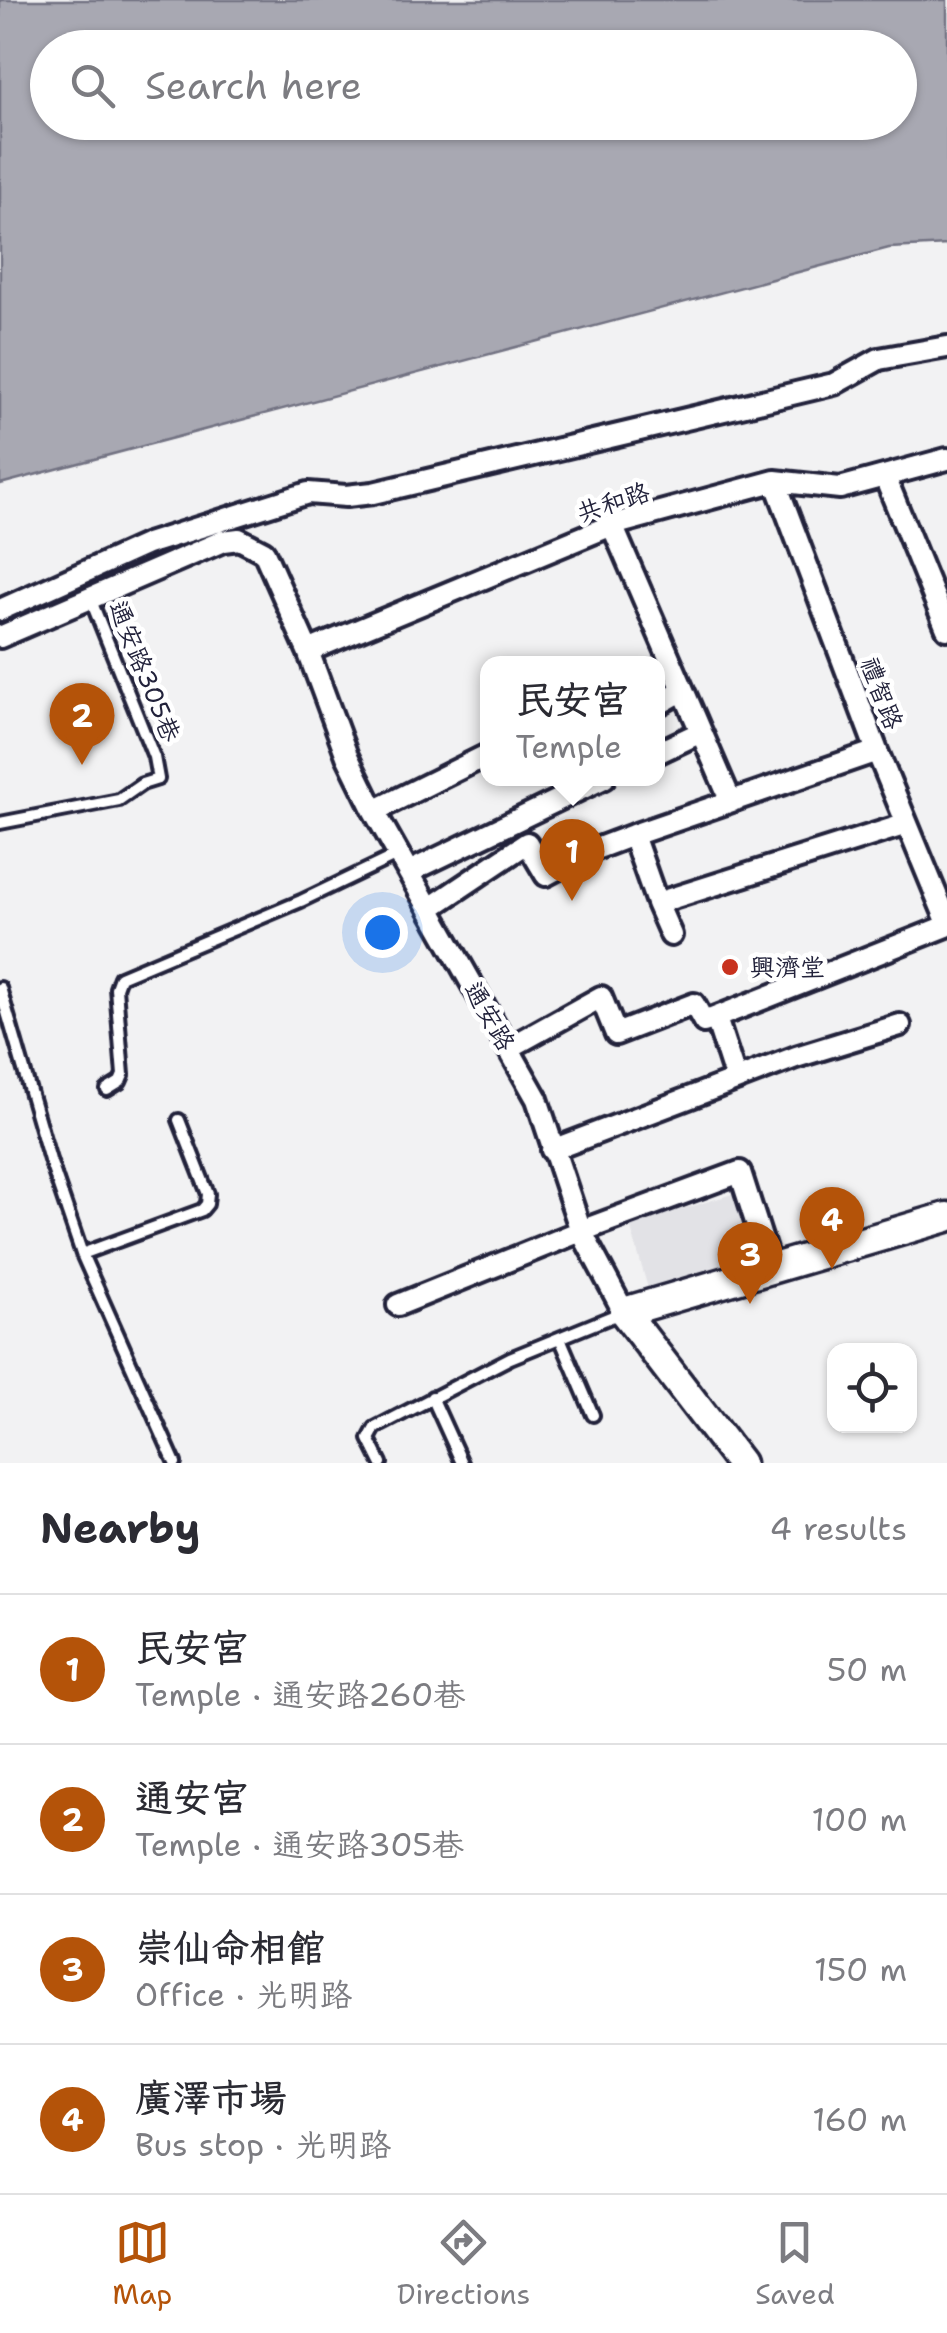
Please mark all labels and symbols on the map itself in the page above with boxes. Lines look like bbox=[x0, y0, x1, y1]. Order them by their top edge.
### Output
street label: 共和路 bbox=[572, 474, 654, 530]
street label: 通安路305巷 bbox=[101, 595, 189, 747]
street label: 禮智路 bbox=[853, 652, 911, 734]
pin: 2 bbox=[49, 682, 114, 765]
pin: 1 bbox=[540, 818, 604, 901]
your location bbox=[357, 907, 408, 958]
place label: 興濟堂 bbox=[750, 950, 825, 984]
marker: 興濟堂 bbox=[719, 956, 741, 978]
street label: 通安路 bbox=[457, 975, 523, 1057]
pin: 4 bbox=[800, 1186, 864, 1269]
pin: 3 bbox=[718, 1222, 782, 1304]

